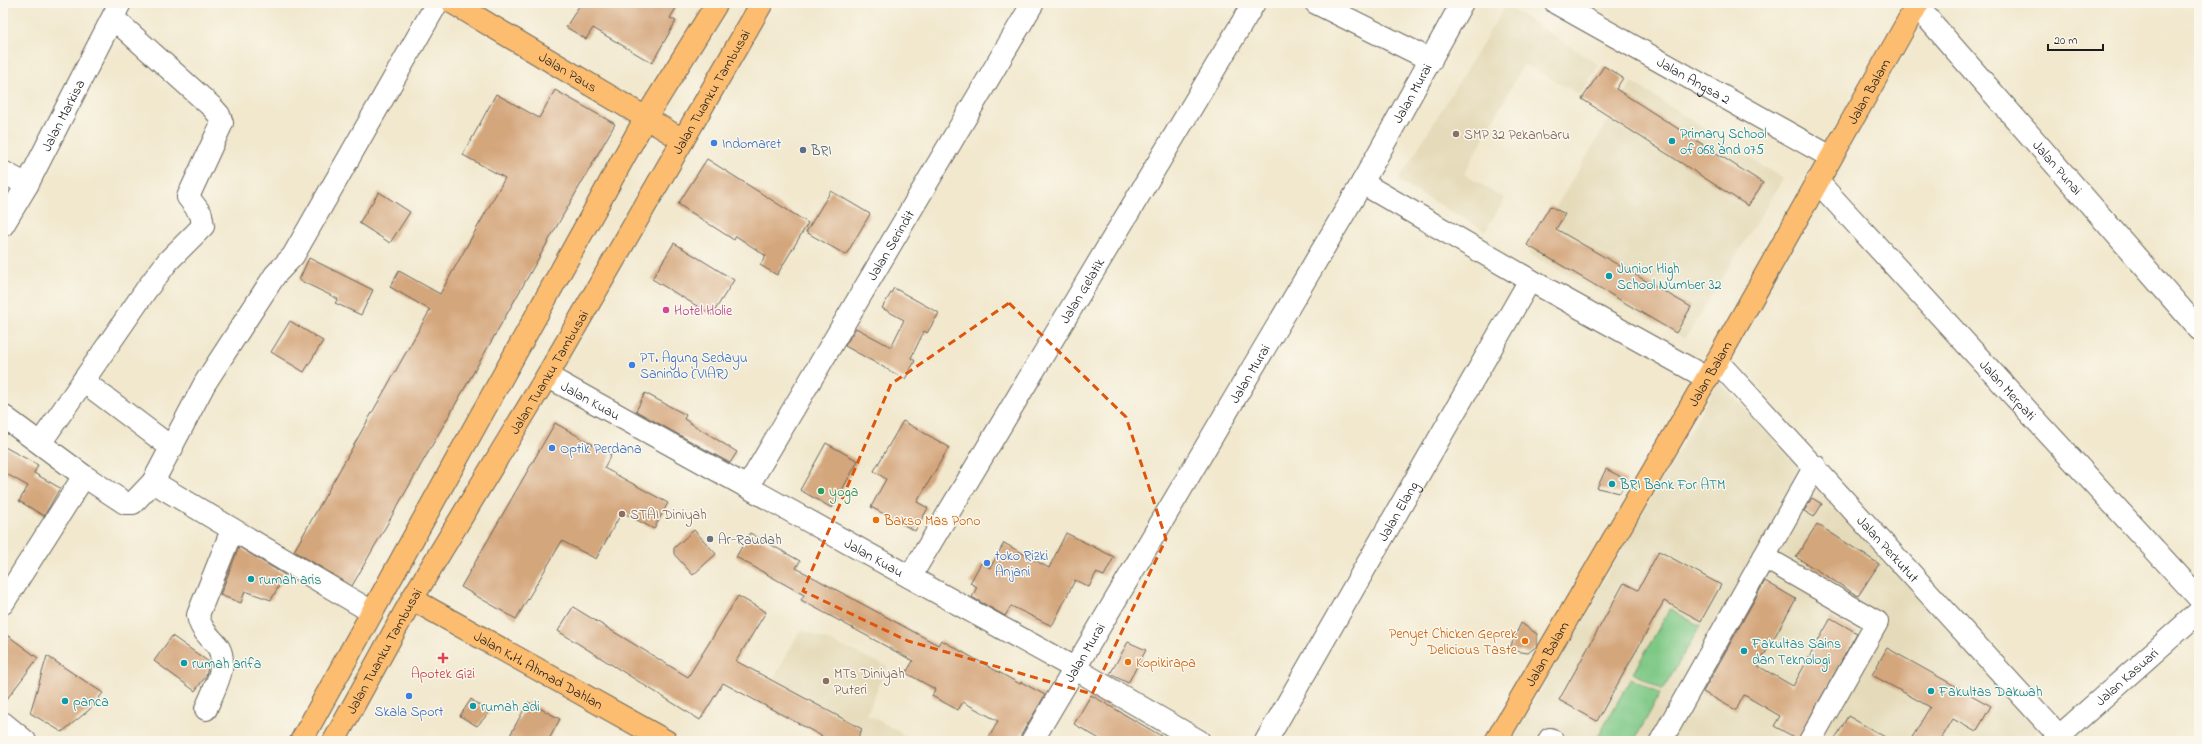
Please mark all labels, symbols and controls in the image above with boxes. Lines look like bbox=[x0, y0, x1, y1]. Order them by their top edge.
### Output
street label: Jalan Tuanku Tambusai bbox=[668, 26, 757, 159]
scale bar bbox=[2048, 26, 2103, 52]
text: 20 m bbox=[2054, 32, 2077, 50]
street label: Jalan Paus bbox=[534, 47, 601, 98]
street label: Jalan Angsa 2 bbox=[1652, 52, 1734, 111]
street label: Jalan Balam bbox=[1843, 55, 1897, 129]
street label: Jalan Murai bbox=[1388, 60, 1438, 128]
street label: Jalan Markisa bbox=[37, 76, 91, 156]
place label: Primary School of 068 and 075 bbox=[1680, 124, 1767, 161]
place label: SMP 32 Pekanbaru bbox=[1464, 125, 1570, 146]
marker: SMP 32 Pekanbaru bbox=[1451, 129, 1461, 139]
place label: Indomaret bbox=[722, 134, 781, 155]
marker: Primary School of 068 and 075 bbox=[1667, 136, 1677, 146]
street label: Jalan Punai bbox=[2027, 136, 2087, 200]
marker: Indomaret bbox=[709, 138, 719, 148]
place label: BRI bbox=[810, 141, 831, 162]
marker: BRI bbox=[798, 145, 808, 155]
street label: Jalan Serindit bbox=[862, 206, 921, 285]
street label: Jalan Gelatik bbox=[1055, 254, 1111, 328]
place label: Junior High School Number 32 bbox=[1617, 259, 1721, 296]
marker: Junior High School Number 32 bbox=[1604, 271, 1614, 281]
place label: Hotel Holie bbox=[674, 301, 733, 322]
marker: Hotel Holie bbox=[661, 305, 671, 315]
street label: Jalan Tuanku Tambusai bbox=[505, 307, 595, 439]
street label: Jalan Balam bbox=[1684, 338, 1738, 411]
street label: Jalan Murai bbox=[1225, 341, 1276, 408]
place label: PT. Agung Sedayu Sanindo (VIAR) bbox=[640, 348, 748, 385]
street label: Jalan Merpati bbox=[1974, 355, 2041, 426]
marker: PT. Agung Sedayu Sanindo (VIAR) bbox=[627, 360, 637, 370]
street label: Jalan Kuau bbox=[556, 377, 624, 427]
place label: Optik Perdana bbox=[560, 439, 641, 460]
marker: Optik Perdana bbox=[547, 443, 557, 453]
place label: BRI Bank For ATM bbox=[1619, 475, 1726, 496]
street label: Jalan Elang bbox=[1373, 478, 1425, 546]
marker: BRI Bank For ATM bbox=[1607, 479, 1617, 489]
place label: yoga bbox=[829, 482, 858, 504]
marker: yoga bbox=[816, 486, 826, 496]
place label: STAI Diniyah bbox=[630, 505, 707, 527]
marker: STAI Diniyah bbox=[617, 509, 627, 519]
place label: Bakso Mas Pono bbox=[883, 511, 980, 532]
street label: Jalan Perkutut bbox=[1851, 512, 1923, 588]
marker: Bakso Mas Pono bbox=[871, 515, 881, 525]
place label: Ar-Raudah bbox=[718, 530, 782, 551]
marker: Ar-Raudah bbox=[705, 534, 715, 544]
street label: Jalan Kuau bbox=[840, 534, 907, 584]
place label: toko Rizki Anjani bbox=[995, 546, 1048, 583]
marker: toko Rizki Anjani bbox=[982, 558, 992, 568]
place label: rumah aris bbox=[259, 570, 321, 591]
marker: rumah aris bbox=[246, 574, 256, 584]
street label: Jalan Tuanku Tambusai bbox=[342, 584, 428, 718]
street label: Jalan Balam bbox=[1521, 618, 1575, 691]
street label: Jalan Murai bbox=[1060, 620, 1111, 687]
place label: Penyet Chicken Geprek Delicious Taste bbox=[1389, 624, 1518, 661]
street label: Jalan K.H. Ahmad Dahlan bbox=[469, 626, 606, 716]
place label: Fakultas Sains dan Teknologi bbox=[1751, 634, 1841, 672]
marker: Penyet Chicken Geprek Delicious Taste bbox=[1520, 636, 1530, 646]
street label: Jalan Kasuari bbox=[2091, 644, 2164, 712]
marker: Fakultas Sains dan Teknologi bbox=[1739, 646, 1749, 656]
marker: Apotek Gizi bbox=[438, 653, 448, 663]
place label: Kopikirapa bbox=[1136, 653, 1196, 674]
place label: rumah arifa bbox=[192, 654, 261, 675]
marker: Kopikirapa bbox=[1123, 657, 1133, 667]
marker: rumah arifa bbox=[179, 658, 189, 668]
place label: Apotek Gizi bbox=[411, 664, 475, 685]
place label: MTs Diniyah Puteri bbox=[834, 664, 905, 701]
marker: MTs Diniyah Puteri bbox=[821, 676, 831, 686]
place label: Fakultas Dakwah bbox=[1938, 682, 2042, 703]
marker: Fakultas Dakwah bbox=[1926, 686, 1936, 696]
marker: Skala Sport bbox=[404, 691, 414, 701]
place label: panca bbox=[73, 692, 109, 713]
marker: panca bbox=[60, 696, 70, 706]
place label: rumah adi bbox=[481, 697, 540, 718]
marker: rumah adi bbox=[468, 701, 478, 711]
place label: Skala Sport bbox=[374, 702, 444, 723]

